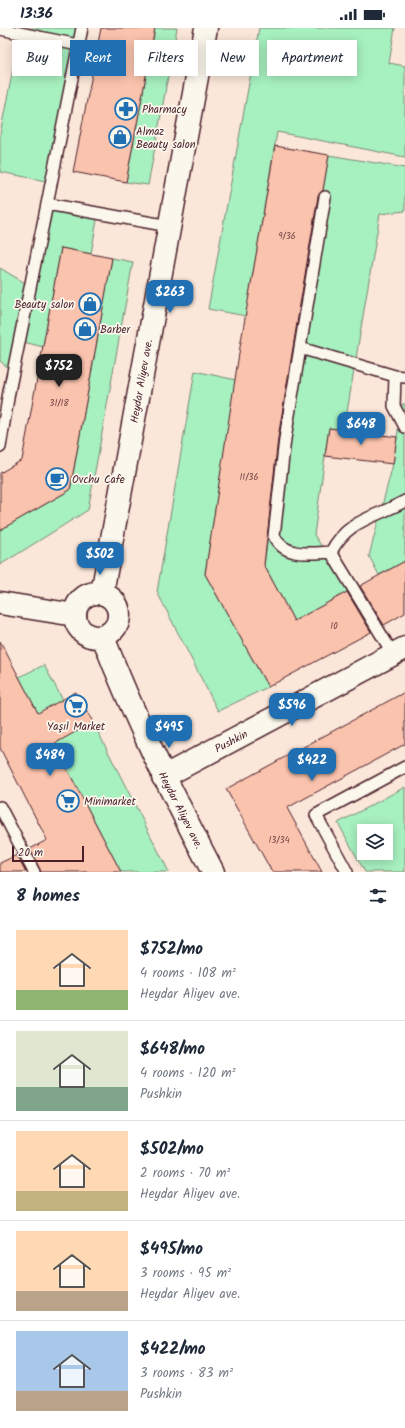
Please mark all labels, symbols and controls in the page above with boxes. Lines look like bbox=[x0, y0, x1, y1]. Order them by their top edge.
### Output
text: 13:36 bbox=[20, 2, 53, 26]
chip: Buy bbox=[12, 40, 62, 76]
chip: Rent bbox=[70, 40, 126, 76]
chip: Filters bbox=[134, 40, 198, 76]
chip: New bbox=[206, 40, 259, 76]
chip: Apartment bbox=[267, 40, 357, 76]
pharmacy icon: Pharmacy bbox=[113, 96, 139, 122]
place label: Pharmacy bbox=[142, 101, 187, 119]
place label: Almaz Beauty salon bbox=[136, 123, 196, 154]
shop icon: Almaz Beauty salon bbox=[107, 124, 133, 150]
house number: 9/36 bbox=[278, 229, 296, 244]
pin: $263 bbox=[146, 280, 194, 314]
text: $263 bbox=[155, 282, 185, 303]
shop icon: Beauty salon bbox=[77, 291, 103, 317]
place label: Beauty salon bbox=[14, 296, 74, 314]
shop icon: Barber bbox=[72, 316, 98, 342]
place label: Barber bbox=[100, 321, 132, 339]
street label: Heydar Aliyev ave. bbox=[126, 338, 158, 424]
pin: $752 bbox=[35, 354, 83, 388]
text: $752 bbox=[45, 356, 73, 377]
house number: 31/18 bbox=[49, 396, 69, 411]
pin: $648 bbox=[337, 412, 385, 446]
text: $648 bbox=[346, 414, 376, 435]
cafe icon: Ovchu Cafe bbox=[44, 466, 70, 492]
house number: 11/36 bbox=[240, 470, 258, 485]
place label: Ovchu Cafe bbox=[72, 471, 125, 489]
pin: $502 bbox=[76, 542, 124, 576]
text: $502 bbox=[86, 544, 114, 565]
house number: 10 bbox=[330, 619, 338, 634]
supermarket icon: Yaşıl Market bbox=[63, 693, 89, 719]
pin: $596 bbox=[268, 693, 316, 727]
text: $596 bbox=[278, 695, 306, 716]
pin: $495 bbox=[145, 715, 193, 749]
text: $495 bbox=[155, 717, 183, 738]
place label: Yaşıl Market bbox=[47, 718, 106, 736]
street label: Pushkin bbox=[212, 726, 251, 758]
pin: $484 bbox=[26, 743, 74, 777]
text: $484 bbox=[35, 745, 65, 766]
pin: $422 bbox=[288, 748, 336, 782]
text: $422 bbox=[297, 750, 327, 771]
street label: Heydar Aliyev ave. bbox=[153, 769, 207, 852]
supermarket icon: Minimarket bbox=[55, 788, 81, 814]
place label: Minimarket bbox=[84, 793, 136, 811]
map controls bbox=[357, 824, 393, 860]
button: layers bbox=[357, 824, 393, 860]
house number: 13/34 bbox=[268, 833, 290, 848]
scale bar bbox=[12, 844, 84, 863]
text: 20 m bbox=[18, 844, 43, 862]
text: 8 homes bbox=[16, 883, 80, 910]
icon: filters bbox=[367, 885, 389, 907]
text: $752/mo bbox=[140, 936, 203, 963]
icon: home bbox=[48, 946, 96, 994]
text: 4 rooms · 108 m² bbox=[140, 963, 236, 984]
text: Heydar Aliyev ave. bbox=[140, 984, 240, 1005]
text: $648/mo bbox=[140, 1036, 205, 1063]
icon: home bbox=[48, 1047, 96, 1095]
text: 4 rooms · 120 m² bbox=[140, 1063, 236, 1084]
text: Pushkin bbox=[140, 1084, 182, 1105]
text: $502/mo bbox=[140, 1136, 204, 1163]
icon: home bbox=[48, 1147, 96, 1195]
text: 2 rooms · 70 m² bbox=[140, 1163, 230, 1184]
text: Heydar Aliyev ave. bbox=[140, 1184, 240, 1205]
text: $495/mo bbox=[140, 1236, 203, 1263]
icon: home bbox=[48, 1247, 96, 1295]
text: 3 rooms · 95 m² bbox=[140, 1263, 231, 1284]
text: Heydar Aliyev ave. bbox=[140, 1284, 240, 1305]
text: $422/mo bbox=[140, 1336, 206, 1363]
icon: home bbox=[48, 1347, 96, 1395]
text: 3 rooms · 83 m² bbox=[140, 1363, 233, 1384]
text: Pushkin bbox=[140, 1384, 182, 1405]

